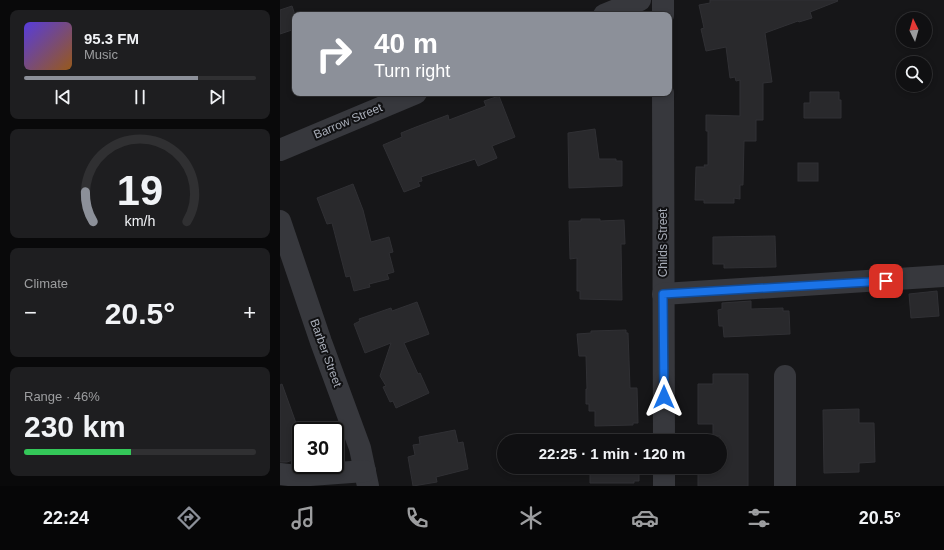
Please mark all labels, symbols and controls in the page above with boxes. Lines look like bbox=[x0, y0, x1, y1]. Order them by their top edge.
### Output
north arrow bbox=[896, 12, 932, 48]
map controls bbox=[896, 12, 932, 92]
icon: right bbox=[308, 28, 360, 80]
text: 40 m bbox=[374, 28, 438, 59]
text: 95.3 FM bbox=[84, 30, 139, 47]
text: Music bbox=[84, 47, 118, 62]
button: search bbox=[896, 56, 932, 92]
text: Turn right bbox=[374, 61, 450, 81]
icon: previous bbox=[52, 86, 74, 108]
icon: pause bbox=[129, 86, 151, 108]
icon: next bbox=[206, 86, 228, 108]
street label: Barrow Street bbox=[312, 100, 385, 142]
text: 19 bbox=[117, 166, 163, 213]
street label: Childs Street bbox=[656, 208, 670, 277]
text: km/h bbox=[125, 212, 156, 228]
pin bbox=[869, 264, 903, 298]
icon: arrive bbox=[875, 270, 897, 292]
text: Climate bbox=[24, 276, 68, 291]
text: 20.5° bbox=[105, 297, 175, 330]
text: − bbox=[24, 300, 37, 325]
text: + bbox=[243, 300, 256, 325]
street label: Barber Street bbox=[307, 317, 345, 390]
position arrow bbox=[643, 376, 685, 418]
text: Range · 46% bbox=[24, 389, 100, 404]
text: 230 km bbox=[24, 410, 126, 443]
speed limit sign: 30 bbox=[292, 422, 344, 474]
text: 22:25 · 1 min · 120 m bbox=[539, 445, 685, 462]
icon: directions bbox=[175, 504, 203, 532]
icon: music bbox=[289, 504, 317, 532]
icon: phone bbox=[403, 504, 431, 532]
icon: climate bbox=[517, 504, 545, 532]
icon: car bbox=[631, 504, 659, 532]
icon: filters bbox=[745, 504, 773, 532]
text: 22:24 bbox=[43, 508, 89, 528]
text: 20.5° bbox=[859, 508, 901, 528]

